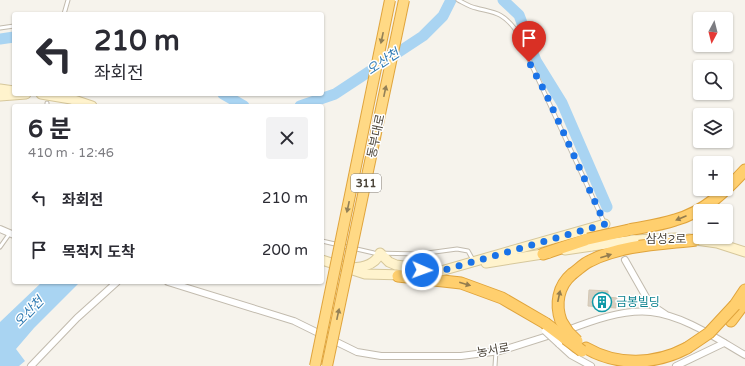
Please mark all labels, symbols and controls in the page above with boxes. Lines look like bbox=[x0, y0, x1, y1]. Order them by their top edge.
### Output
north arrow bbox=[693, 12, 733, 52]
map controls bbox=[693, 12, 733, 244]
pin bbox=[512, 21, 546, 62]
text: 210 m bbox=[94, 24, 180, 58]
icon: arrive bbox=[518, 27, 540, 49]
icon: left bbox=[28, 28, 80, 80]
one-way arrow bbox=[379, 32, 385, 44]
water label: 오산천 bbox=[364, 45, 403, 78]
button: search bbox=[693, 60, 733, 100]
text: 좌회전 bbox=[94, 62, 144, 84]
one-way arrow bbox=[382, 85, 388, 97]
button: layers bbox=[693, 108, 733, 148]
street label: 동부대로 bbox=[365, 113, 387, 159]
text: 6 분 bbox=[28, 115, 71, 144]
button: close bbox=[266, 117, 308, 159]
text: 410 m · 12:46 bbox=[28, 145, 114, 161]
button: + bbox=[693, 156, 733, 196]
road number: 311 bbox=[351, 174, 381, 192]
icon: left bbox=[28, 187, 50, 209]
text: 210 m bbox=[262, 189, 308, 207]
text: 좌회전 bbox=[62, 191, 103, 209]
one-way arrow bbox=[344, 201, 350, 213]
button: − bbox=[693, 204, 733, 244]
one-way arrow bbox=[675, 215, 686, 221]
street label: 삼성2로 bbox=[646, 232, 686, 246]
icon: arrive bbox=[28, 239, 50, 261]
text: 200 m bbox=[262, 241, 308, 259]
text: 목적지 도착 bbox=[62, 243, 135, 261]
position arrow bbox=[401, 249, 443, 291]
one-way arrow bbox=[600, 252, 612, 258]
one-way arrow bbox=[459, 281, 471, 287]
one-way arrow bbox=[557, 289, 563, 302]
building icon: 금봉빌딩 bbox=[591, 291, 613, 313]
water label: 오산천 bbox=[11, 293, 48, 330]
place label: 금봉빌딩 bbox=[616, 295, 660, 309]
one-way arrow bbox=[336, 308, 342, 320]
street label: 농서로 bbox=[475, 340, 511, 360]

